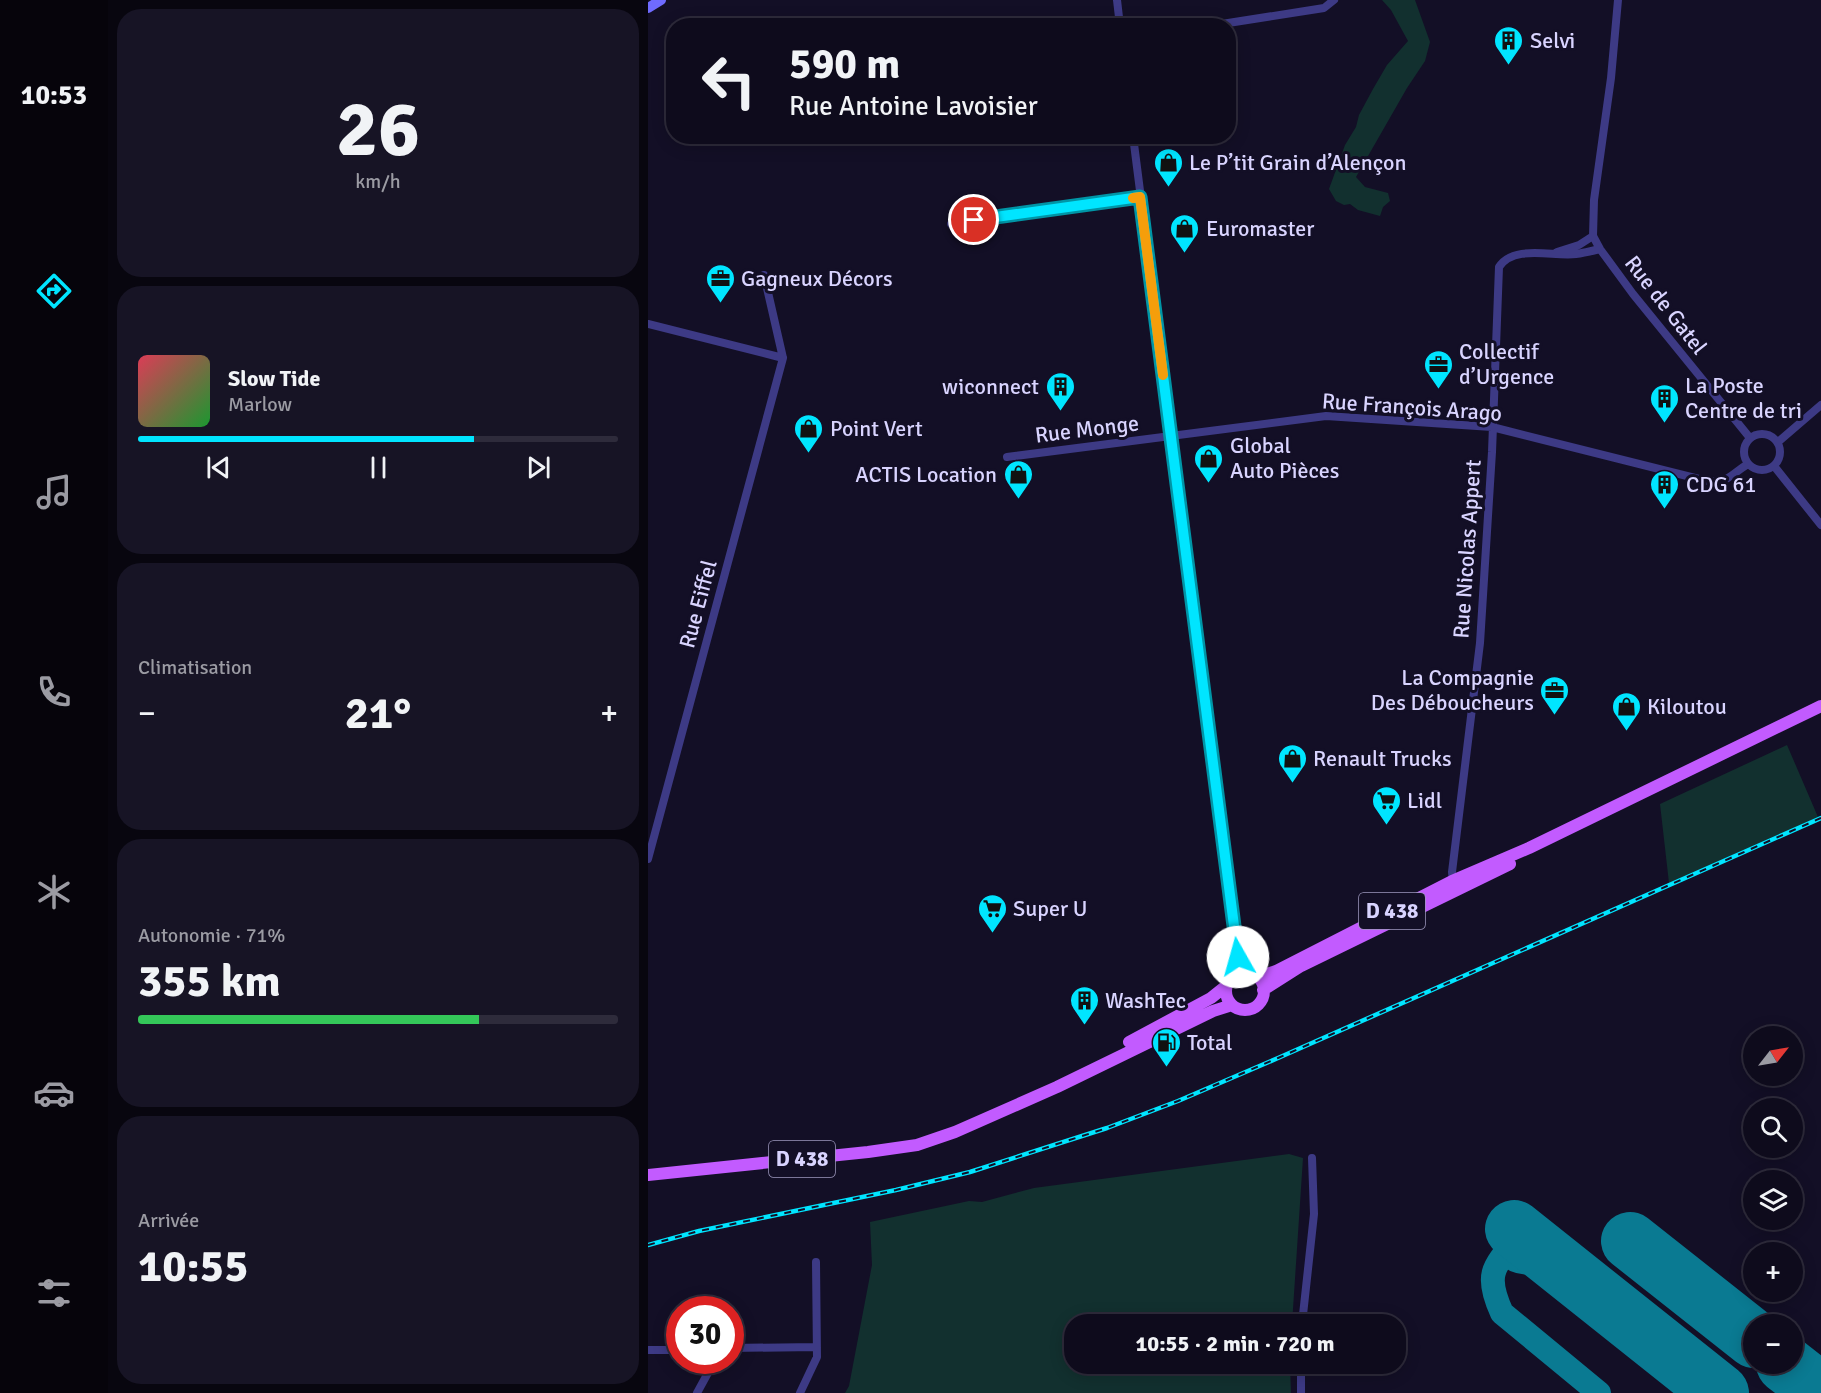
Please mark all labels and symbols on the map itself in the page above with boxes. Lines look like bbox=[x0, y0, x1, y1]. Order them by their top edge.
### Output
building icon: Selvi bbox=[1493, 24, 1525, 66]
place label: Selvi bbox=[1530, 27, 1575, 54]
shop icon: Le P’tit Grain d’Alençon bbox=[1152, 146, 1184, 188]
place label: Le P’tit Grain d’Alençon bbox=[1189, 149, 1406, 176]
pin bbox=[948, 194, 999, 245]
shop icon: Euromaster bbox=[1169, 212, 1201, 254]
place label: Euromaster bbox=[1206, 215, 1314, 242]
street label: Rue de Gatel bbox=[1619, 250, 1713, 360]
office icon: Gagneux Décors bbox=[704, 262, 736, 304]
place label: Gagneux Décors bbox=[741, 265, 893, 292]
place label: Collectif d’Urgence bbox=[1459, 338, 1554, 390]
office icon: Collectif d’Urgence bbox=[1422, 348, 1454, 390]
building icon: wiconnect bbox=[1044, 370, 1076, 412]
place label: La Poste Centre de tri bbox=[1685, 372, 1802, 424]
place label: wiconnect bbox=[942, 373, 1039, 400]
building icon: La Poste Centre de tri bbox=[1648, 382, 1680, 424]
street label: Rue François Arago bbox=[1321, 387, 1503, 427]
street label: Rue Monge bbox=[1034, 409, 1140, 449]
shop icon: Point Vert bbox=[793, 412, 825, 454]
place label: Point Vert bbox=[830, 415, 923, 442]
place label: Global Auto Pièces bbox=[1230, 432, 1339, 484]
shop icon: Global Auto Pièces bbox=[1193, 442, 1225, 484]
shop icon: ACTIS Location bbox=[1002, 458, 1034, 500]
street label: Rue Nicolas Appert bbox=[1447, 458, 1487, 639]
place label: ACTIS Location bbox=[855, 461, 997, 488]
building icon: CDG 61 bbox=[1649, 468, 1681, 510]
place label: CDG 61 bbox=[1686, 471, 1756, 498]
street label: Rue Eiffel bbox=[673, 557, 723, 651]
place label: La Compagnie Des Déboucheurs bbox=[1371, 664, 1534, 716]
office icon: La Compagnie Des Déboucheurs bbox=[1539, 674, 1571, 716]
shop icon: Kiloutou bbox=[1610, 690, 1642, 732]
place label: Kiloutou bbox=[1647, 693, 1727, 720]
shop icon: Renault Trucks bbox=[1276, 742, 1308, 784]
place label: Renault Trucks bbox=[1313, 745, 1452, 772]
supermarket icon: Lidl bbox=[1370, 784, 1402, 826]
place label: Lidl bbox=[1407, 787, 1442, 814]
supermarket icon: Super U bbox=[976, 892, 1008, 934]
road number: D 438 bbox=[1359, 893, 1425, 929]
place label: Super U bbox=[1013, 895, 1088, 922]
position arrow bbox=[1206, 925, 1270, 989]
building icon: WashTec bbox=[1068, 984, 1100, 1026]
place label: WashTec bbox=[1105, 987, 1186, 1014]
fuel station icon: Total bbox=[1150, 1026, 1182, 1068]
north arrow bbox=[1743, 1026, 1803, 1086]
place label: Total bbox=[1187, 1029, 1233, 1056]
road number: D 438 bbox=[769, 1141, 835, 1177]
speed limit sign: 30 bbox=[666, 1296, 744, 1374]

